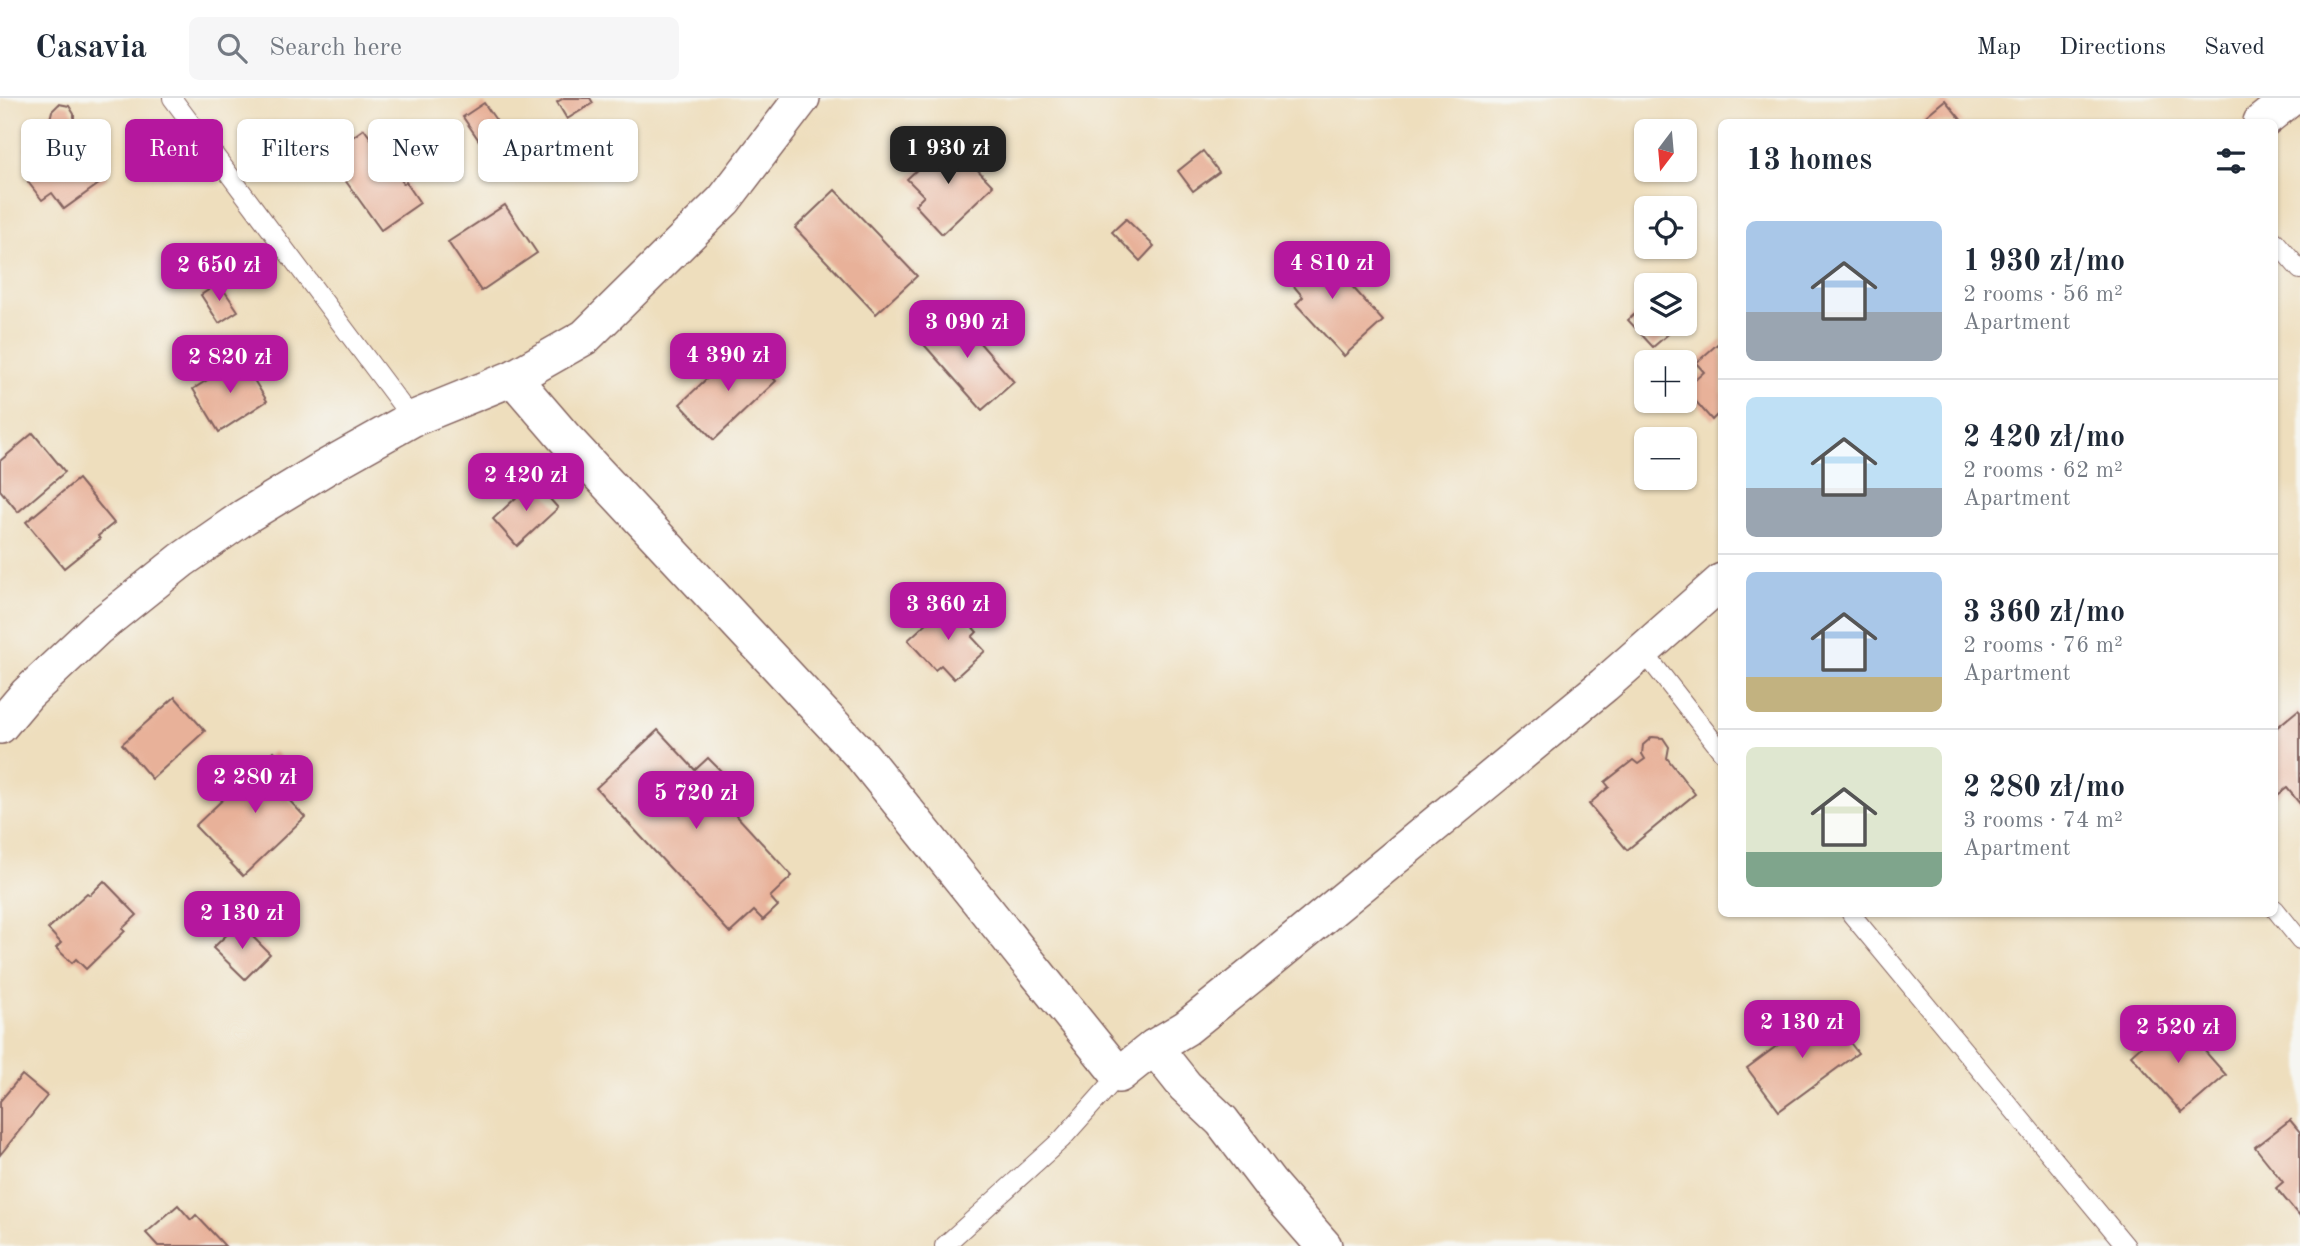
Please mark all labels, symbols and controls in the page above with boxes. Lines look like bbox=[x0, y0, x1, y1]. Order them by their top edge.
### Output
search box bbox=[189, 17, 679, 80]
icon: search bbox=[213, 29, 251, 67]
text: Casavia bbox=[35, 32, 147, 65]
text: Search here bbox=[269, 35, 402, 61]
text: Map bbox=[1977, 36, 2021, 60]
text: Directions bbox=[2059, 36, 2166, 60]
text: Saved bbox=[2204, 36, 2265, 60]
chip: Buy bbox=[21, 119, 111, 182]
chip: Rent bbox=[125, 119, 223, 182]
chip: Filters bbox=[237, 119, 354, 182]
chip: New bbox=[368, 119, 464, 182]
chip: Apartment bbox=[478, 119, 638, 182]
north arrow bbox=[1634, 119, 1698, 182]
map controls bbox=[1634, 119, 1697, 490]
pin: 1 930 zł bbox=[876, 126, 1020, 186]
text: 1 930 zł bbox=[906, 137, 990, 160]
icon: filters bbox=[2212, 142, 2250, 180]
text: 13 homes bbox=[1746, 146, 1872, 176]
button: locate bbox=[1634, 196, 1697, 259]
pin: 4 810 zł bbox=[1260, 242, 1404, 301]
pin: 2 650 zł bbox=[147, 244, 291, 303]
text: 1 930 zł/mo bbox=[1963, 247, 2125, 277]
icon: home bbox=[1802, 249, 1886, 333]
text: 4 810 zł bbox=[1290, 252, 1374, 275]
text: 2 650 zł bbox=[177, 254, 261, 277]
button: layers bbox=[1634, 273, 1697, 336]
text: 2 rooms · 56 m² bbox=[1963, 283, 2123, 306]
pin: 3 090 zł bbox=[895, 300, 1039, 360]
text: 3 090 zł bbox=[925, 311, 1009, 334]
text: Apartment bbox=[1963, 311, 2071, 334]
pin: 4 390 zł bbox=[656, 334, 800, 393]
pin: 2 820 zł bbox=[158, 336, 302, 395]
text: 4 390 zł bbox=[686, 344, 770, 367]
text: 2 820 zł bbox=[188, 346, 272, 369]
button: + bbox=[1634, 350, 1697, 413]
text: 2 420 zł/mo bbox=[1963, 423, 2125, 453]
icon: home bbox=[1802, 425, 1886, 509]
button: − bbox=[1634, 427, 1697, 490]
pin: 2 420 zł bbox=[454, 454, 598, 513]
text: 2 rooms · 62 m² bbox=[1963, 459, 2123, 482]
text: 2 420 zł bbox=[484, 464, 568, 487]
text: Apartment bbox=[1963, 487, 2071, 510]
pin: 3 360 zł bbox=[876, 582, 1020, 642]
text: 3 360 zł bbox=[906, 593, 990, 616]
text: 3 360 zł/mo bbox=[1963, 598, 2125, 628]
icon: home bbox=[1802, 600, 1886, 684]
text: 2 rooms · 76 m² bbox=[1963, 634, 2123, 657]
text: Apartment bbox=[1963, 662, 2071, 685]
pin: 2 280 zł bbox=[183, 756, 327, 815]
text: 2 280 zł bbox=[213, 766, 297, 789]
pin: 5 720 zł bbox=[624, 772, 768, 831]
text: 2 280 zł/mo bbox=[1963, 773, 2125, 803]
icon: home bbox=[1802, 775, 1886, 859]
text: 5 720 zł bbox=[654, 782, 738, 805]
text: 3 rooms · 74 m² bbox=[1963, 809, 2123, 832]
text: Apartment bbox=[1963, 837, 2071, 860]
pin: 2 130 zł bbox=[170, 892, 314, 951]
text: 2 130 zł bbox=[200, 902, 284, 925]
pin: 2 130 zł bbox=[1730, 1000, 1874, 1060]
pin: 2 520 zł bbox=[2106, 1006, 2250, 1065]
text: 2 130 zł bbox=[1760, 1011, 1844, 1034]
text: 2 520 zł bbox=[2136, 1016, 2220, 1039]

